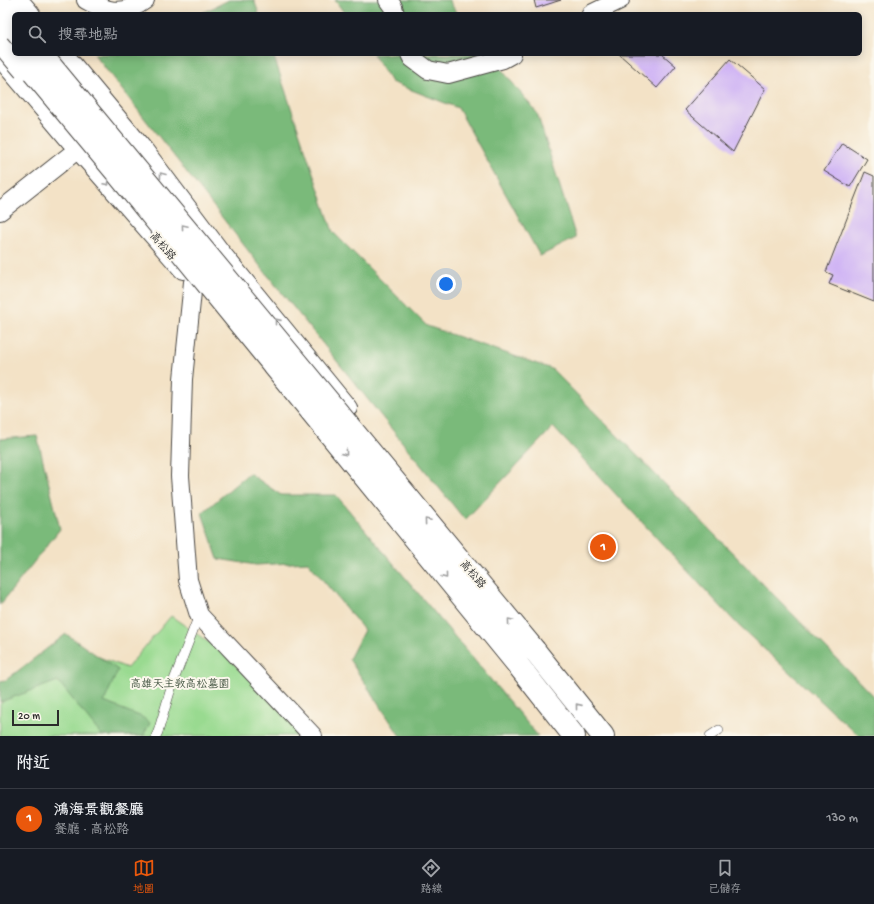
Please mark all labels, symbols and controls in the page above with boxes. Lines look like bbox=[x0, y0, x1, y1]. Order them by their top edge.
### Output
search box bbox=[12, 12, 862, 56]
icon: search bbox=[26, 23, 48, 45]
text: 搜尋地點 bbox=[58, 27, 118, 45]
one-way arrow bbox=[160, 172, 167, 179]
one-way arrow bbox=[103, 178, 110, 186]
one-way arrow bbox=[181, 225, 188, 232]
street label: 高松路 bbox=[147, 230, 178, 263]
your location bbox=[436, 274, 456, 294]
one-way arrow bbox=[274, 318, 281, 325]
one-way arrow bbox=[340, 449, 347, 456]
one-way arrow bbox=[425, 519, 432, 526]
pin: 1 bbox=[590, 532, 616, 562]
street label: 高松路 bbox=[457, 558, 488, 591]
one-way arrow bbox=[440, 571, 447, 578]
one-way arrow bbox=[508, 619, 515, 626]
park label: 高雄天主教高松墓園 bbox=[131, 678, 230, 691]
one-way arrow bbox=[576, 703, 583, 710]
scale bar bbox=[12, 708, 59, 727]
text: 20 m bbox=[18, 711, 40, 723]
text: 附近 bbox=[16, 755, 50, 775]
text: 鴻海景觀餐廳 bbox=[54, 802, 144, 820]
text: 1 bbox=[26, 811, 32, 826]
text: 130 m bbox=[826, 811, 858, 826]
text: 餐廳 · 高松路 bbox=[54, 823, 129, 838]
tab: 地圖 bbox=[133, 857, 155, 896]
tab: 路線 bbox=[420, 857, 442, 896]
tab: 已儲存 bbox=[708, 857, 741, 896]

